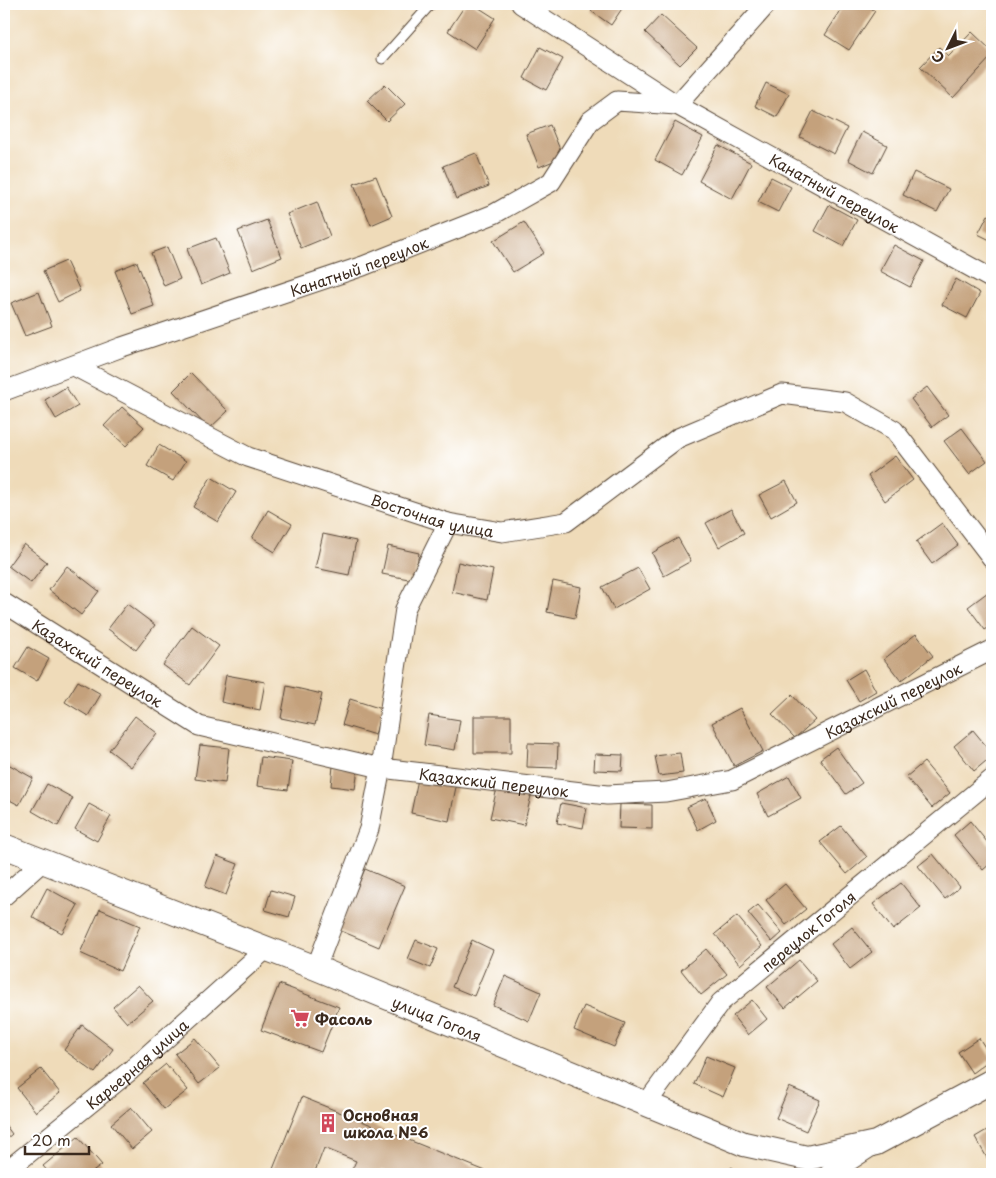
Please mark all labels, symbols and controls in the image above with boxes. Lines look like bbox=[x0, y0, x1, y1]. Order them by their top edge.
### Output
north arrow bbox=[924, 22, 974, 72]
text: С bbox=[927, 46, 949, 68]
street label: Канатный переулок bbox=[765, 147, 904, 237]
street label: Канатный переулок bbox=[286, 230, 431, 301]
street label: Восточная улица bbox=[368, 487, 496, 542]
street label: Казахский переулок bbox=[28, 612, 168, 712]
street label: Казахский переулок bbox=[820, 656, 965, 743]
street label: Казахский переулок bbox=[418, 761, 570, 802]
street label: переулок Гоголя bbox=[755, 885, 860, 977]
street label: улица Гоголя bbox=[389, 989, 485, 1046]
supermarket icon: Фасоль bbox=[289, 1007, 311, 1029]
place label: Фасоль bbox=[315, 1007, 372, 1030]
street label: Карьерная улица bbox=[80, 1013, 193, 1114]
place label: Основная школа №6 bbox=[343, 1103, 429, 1143]
building icon: Основная школа №6 bbox=[317, 1112, 339, 1134]
scale bar bbox=[25, 1123, 89, 1155]
text: 20 m bbox=[32, 1128, 71, 1151]

